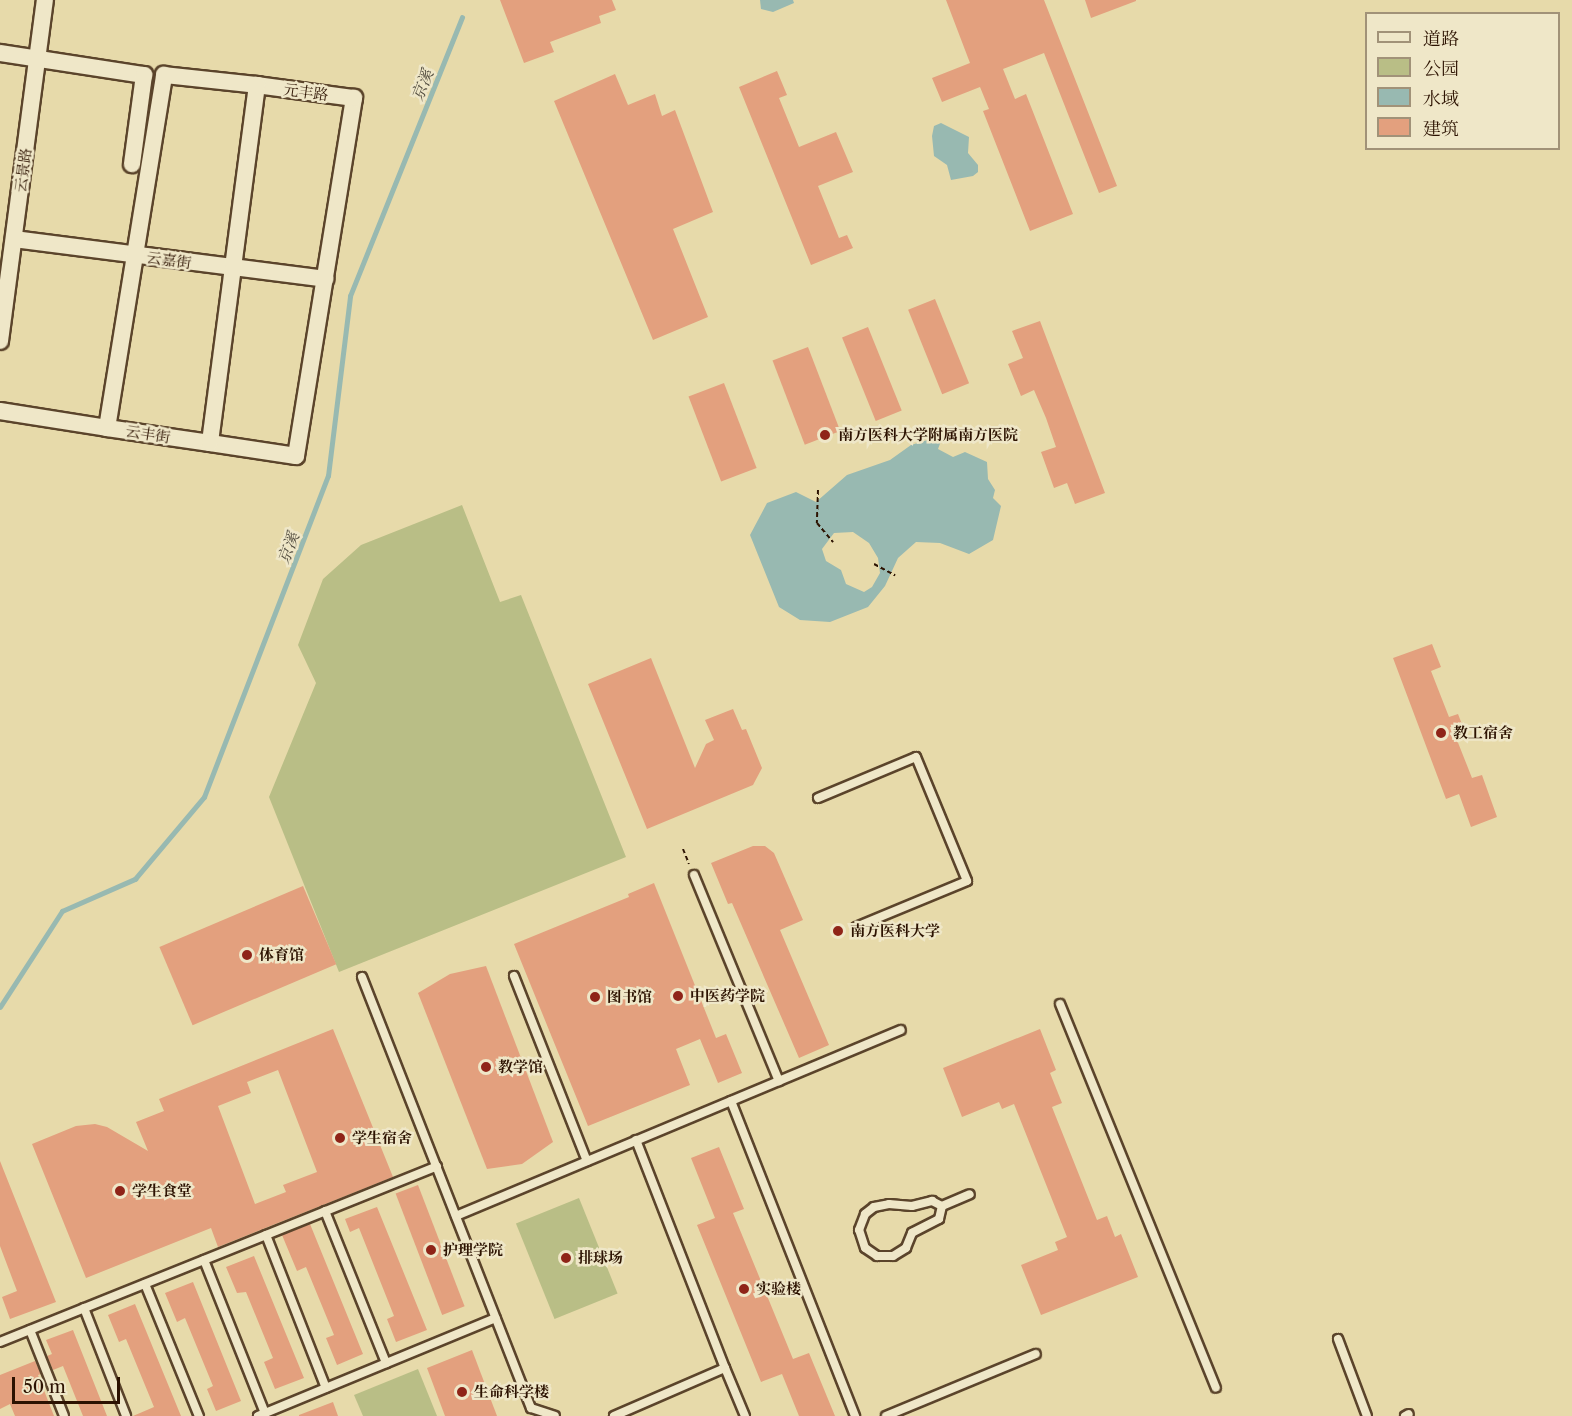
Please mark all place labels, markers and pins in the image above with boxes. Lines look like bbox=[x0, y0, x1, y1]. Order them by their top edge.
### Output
marker: 南方医科大学附属南方医院 bbox=[816, 426, 834, 444]
place label: 南方医科大学附属南方医院 bbox=[838, 426, 1018, 444]
place label: 教工宿舍 bbox=[1453, 724, 1513, 742]
marker: 教工宿舍 bbox=[1434, 726, 1448, 740]
place label: 南方医科大学 bbox=[850, 922, 940, 940]
marker: 南方医科大学 bbox=[831, 924, 845, 938]
place label: 体育馆 bbox=[259, 946, 304, 964]
marker: 体育馆 bbox=[240, 948, 254, 962]
place label: 中医药学院 bbox=[690, 987, 765, 1005]
place label: 图书馆 bbox=[607, 988, 652, 1006]
marker: 中医药学院 bbox=[671, 989, 685, 1003]
marker: 图书馆 bbox=[588, 990, 602, 1004]
place label: 教学馆 bbox=[498, 1058, 543, 1076]
marker: 教学馆 bbox=[479, 1060, 493, 1074]
place label: 学生宿舍 bbox=[352, 1129, 412, 1147]
marker: 学生宿舍 bbox=[333, 1131, 347, 1145]
place label: 学生食堂 bbox=[132, 1182, 192, 1200]
marker: 学生食堂 bbox=[113, 1184, 127, 1198]
place label: 护理学院 bbox=[443, 1241, 503, 1259]
marker: 护理学院 bbox=[424, 1243, 438, 1257]
place label: 排球场 bbox=[578, 1249, 623, 1267]
marker: 排球场 bbox=[559, 1251, 573, 1265]
place label: 实验楼 bbox=[756, 1280, 801, 1298]
marker: 实验楼 bbox=[737, 1282, 751, 1296]
place label: 生命科学楼 bbox=[474, 1383, 549, 1401]
marker: 生命科学楼 bbox=[455, 1385, 469, 1399]

